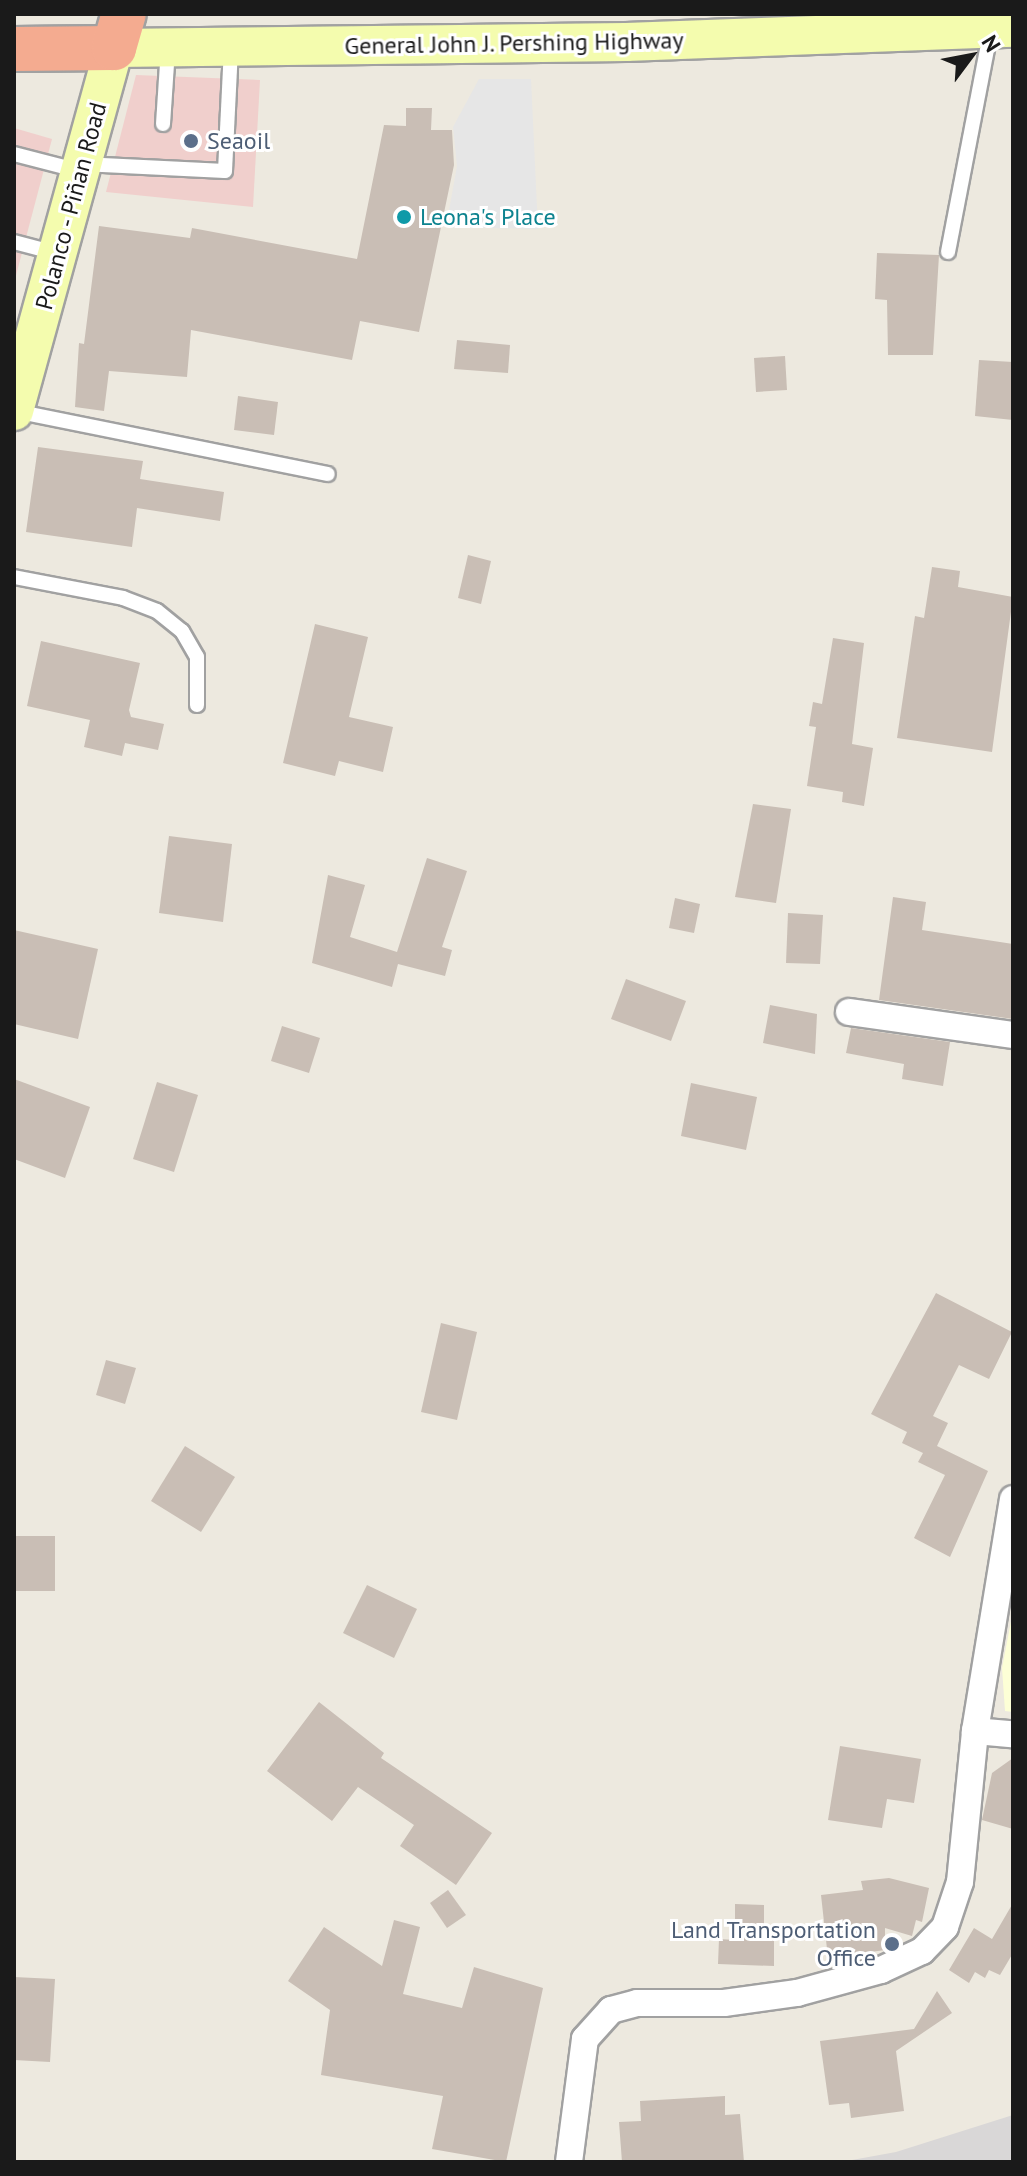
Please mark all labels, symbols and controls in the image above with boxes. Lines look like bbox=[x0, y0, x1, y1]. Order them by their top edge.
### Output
north arrow bbox=[931, 16, 1011, 96]
street label: General John J. Pershing Highway bbox=[343, 26, 685, 60]
text: N bbox=[976, 30, 1007, 57]
street label: Polanco - Piñan Road bbox=[29, 97, 113, 315]
place label: Seaoil bbox=[207, 127, 270, 155]
marker: Seaoil bbox=[182, 132, 200, 150]
place label: Leona's Place bbox=[420, 203, 556, 231]
marker: Leona's Place bbox=[395, 208, 413, 226]
place label: Land Transportation Office bbox=[670, 1916, 876, 1972]
marker: Land Transportation Office bbox=[883, 1935, 901, 1953]

